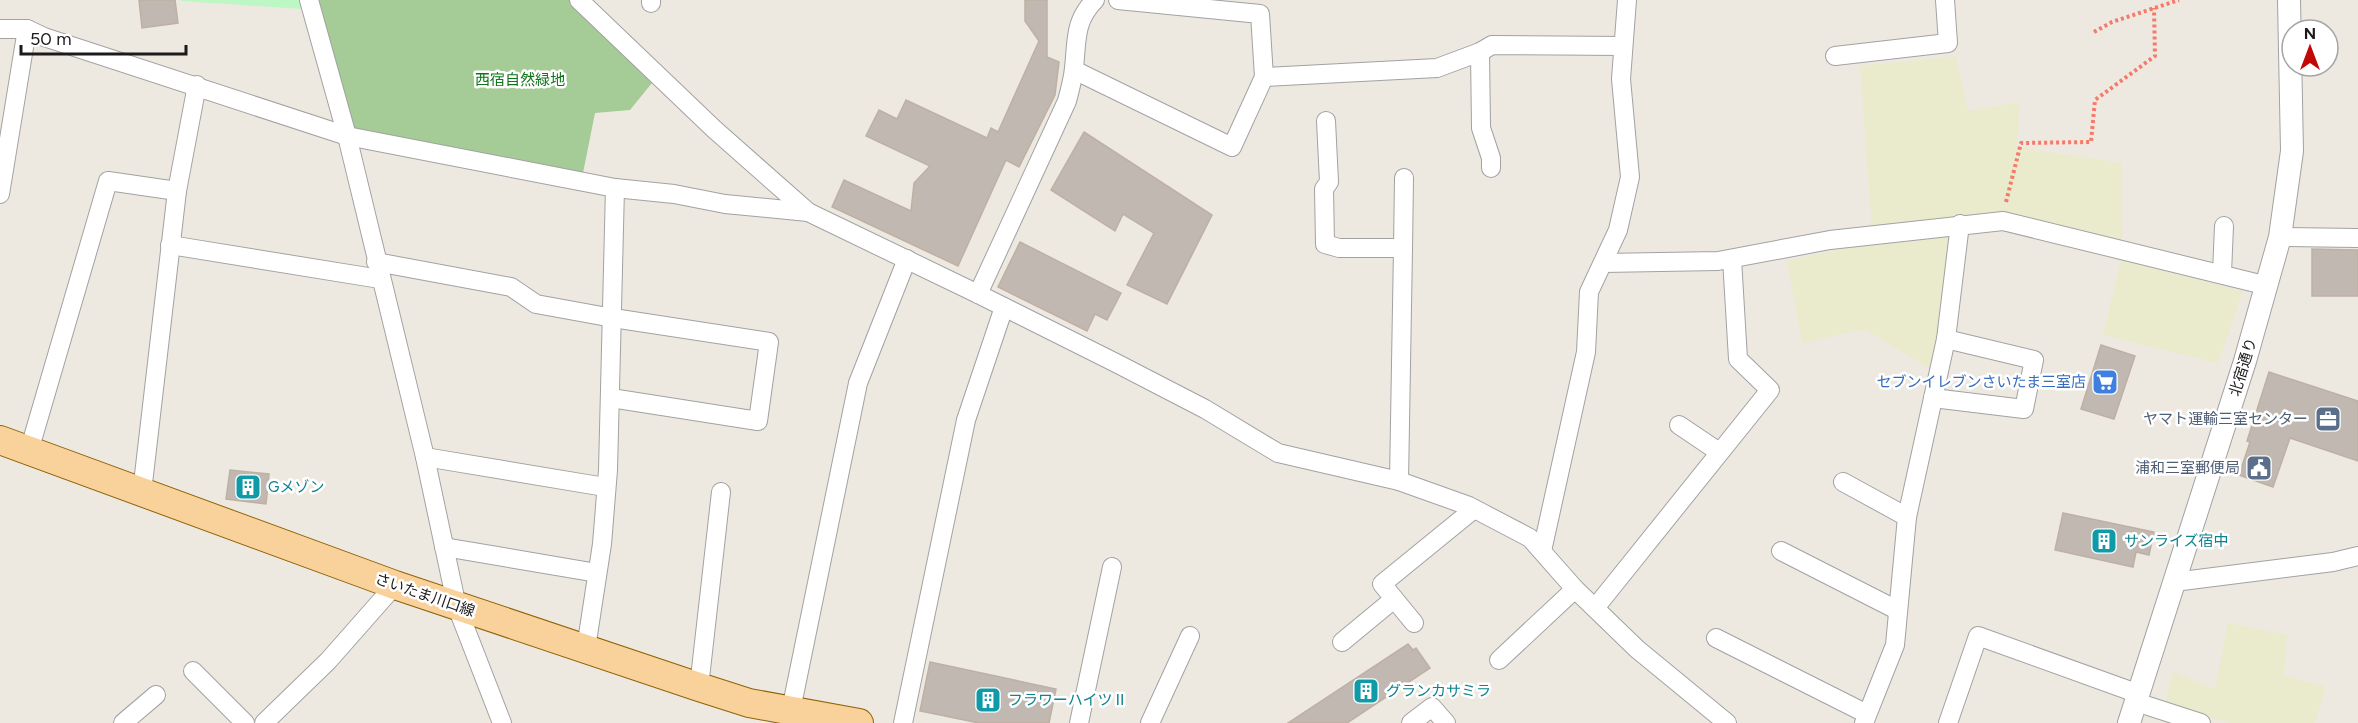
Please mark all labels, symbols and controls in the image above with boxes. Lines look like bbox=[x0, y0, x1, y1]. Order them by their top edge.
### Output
scale bar bbox=[21, 18, 186, 56]
north arrow bbox=[2280, 18, 2340, 78]
text: N bbox=[2304, 24, 2316, 43]
text: 50 m bbox=[30, 28, 72, 50]
park label: 西宿自然緑地 bbox=[475, 71, 565, 89]
street label: 北宿通り bbox=[2226, 336, 2260, 398]
supermarket icon: セブンイレブンさいたま三室店 bbox=[2090, 367, 2120, 397]
place label: セブンイレブンさいたま三室店 bbox=[1876, 373, 2086, 391]
office icon: ヤマト運輸三室センター bbox=[2313, 404, 2343, 434]
place label: ヤマト運輸三室センター bbox=[2143, 410, 2308, 428]
public building icon: 浦和三室郵便局 bbox=[2244, 453, 2274, 483]
place label: 浦和三室郵便局 bbox=[2135, 459, 2240, 477]
building icon: Gメゾン bbox=[233, 472, 263, 502]
place label: Gメゾン bbox=[268, 478, 324, 496]
building icon: サンライズ宿中 bbox=[2089, 526, 2119, 556]
place label: サンライズ宿中 bbox=[2124, 532, 2229, 550]
street label: さいたま川口線 bbox=[373, 569, 477, 621]
building icon: グランカサミラ bbox=[1351, 676, 1381, 706]
place label: グランカサミラ bbox=[1386, 682, 1491, 700]
building icon: フラワーハイツⅡ bbox=[973, 685, 1003, 715]
place label: フラワーハイツⅡ bbox=[1008, 691, 1127, 709]

